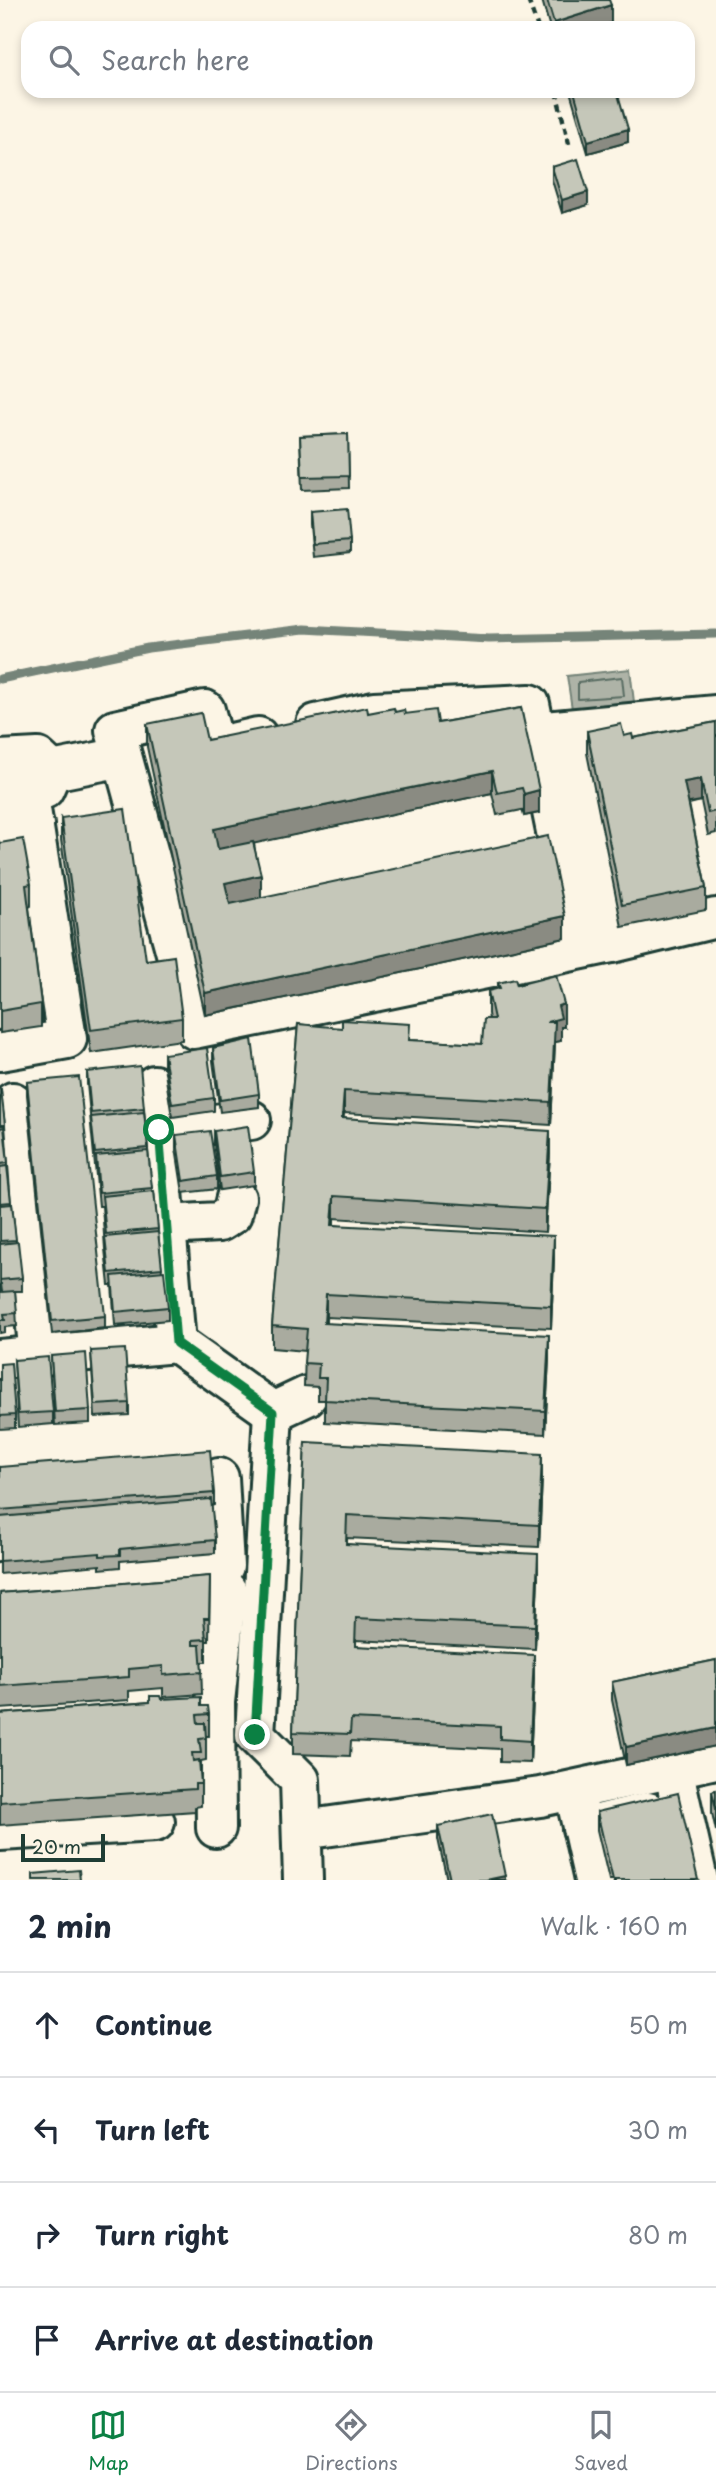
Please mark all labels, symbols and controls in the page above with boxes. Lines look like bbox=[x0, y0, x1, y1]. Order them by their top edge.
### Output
search box bbox=[21, 21, 695, 98]
text: Search here bbox=[101, 40, 250, 79]
icon: search bbox=[45, 41, 83, 79]
route start bbox=[143, 1114, 174, 1145]
route end bbox=[239, 1719, 270, 1750]
scale bar bbox=[21, 1831, 105, 1863]
text: 20 m bbox=[32, 1832, 81, 1860]
text: 2 min bbox=[28, 1903, 112, 1948]
text: Walk · 160 m bbox=[540, 1908, 688, 1943]
text: Continue bbox=[95, 2005, 212, 2044]
icon: ahead bbox=[28, 2006, 66, 2044]
text: 50 m bbox=[628, 2007, 688, 2042]
text: Turn left bbox=[95, 2110, 210, 2149]
icon: left bbox=[28, 2111, 66, 2149]
text: 30 m bbox=[627, 2112, 688, 2147]
text: Turn right bbox=[95, 2215, 229, 2254]
icon: right bbox=[28, 2216, 66, 2254]
text: 80 m bbox=[628, 2217, 688, 2252]
text: Arrive at destination bbox=[95, 2320, 374, 2359]
icon: arrive bbox=[28, 2321, 66, 2359]
tab: Map bbox=[88, 2406, 129, 2476]
tab: Directions bbox=[305, 2406, 398, 2476]
tab: Saved bbox=[574, 2406, 628, 2476]

